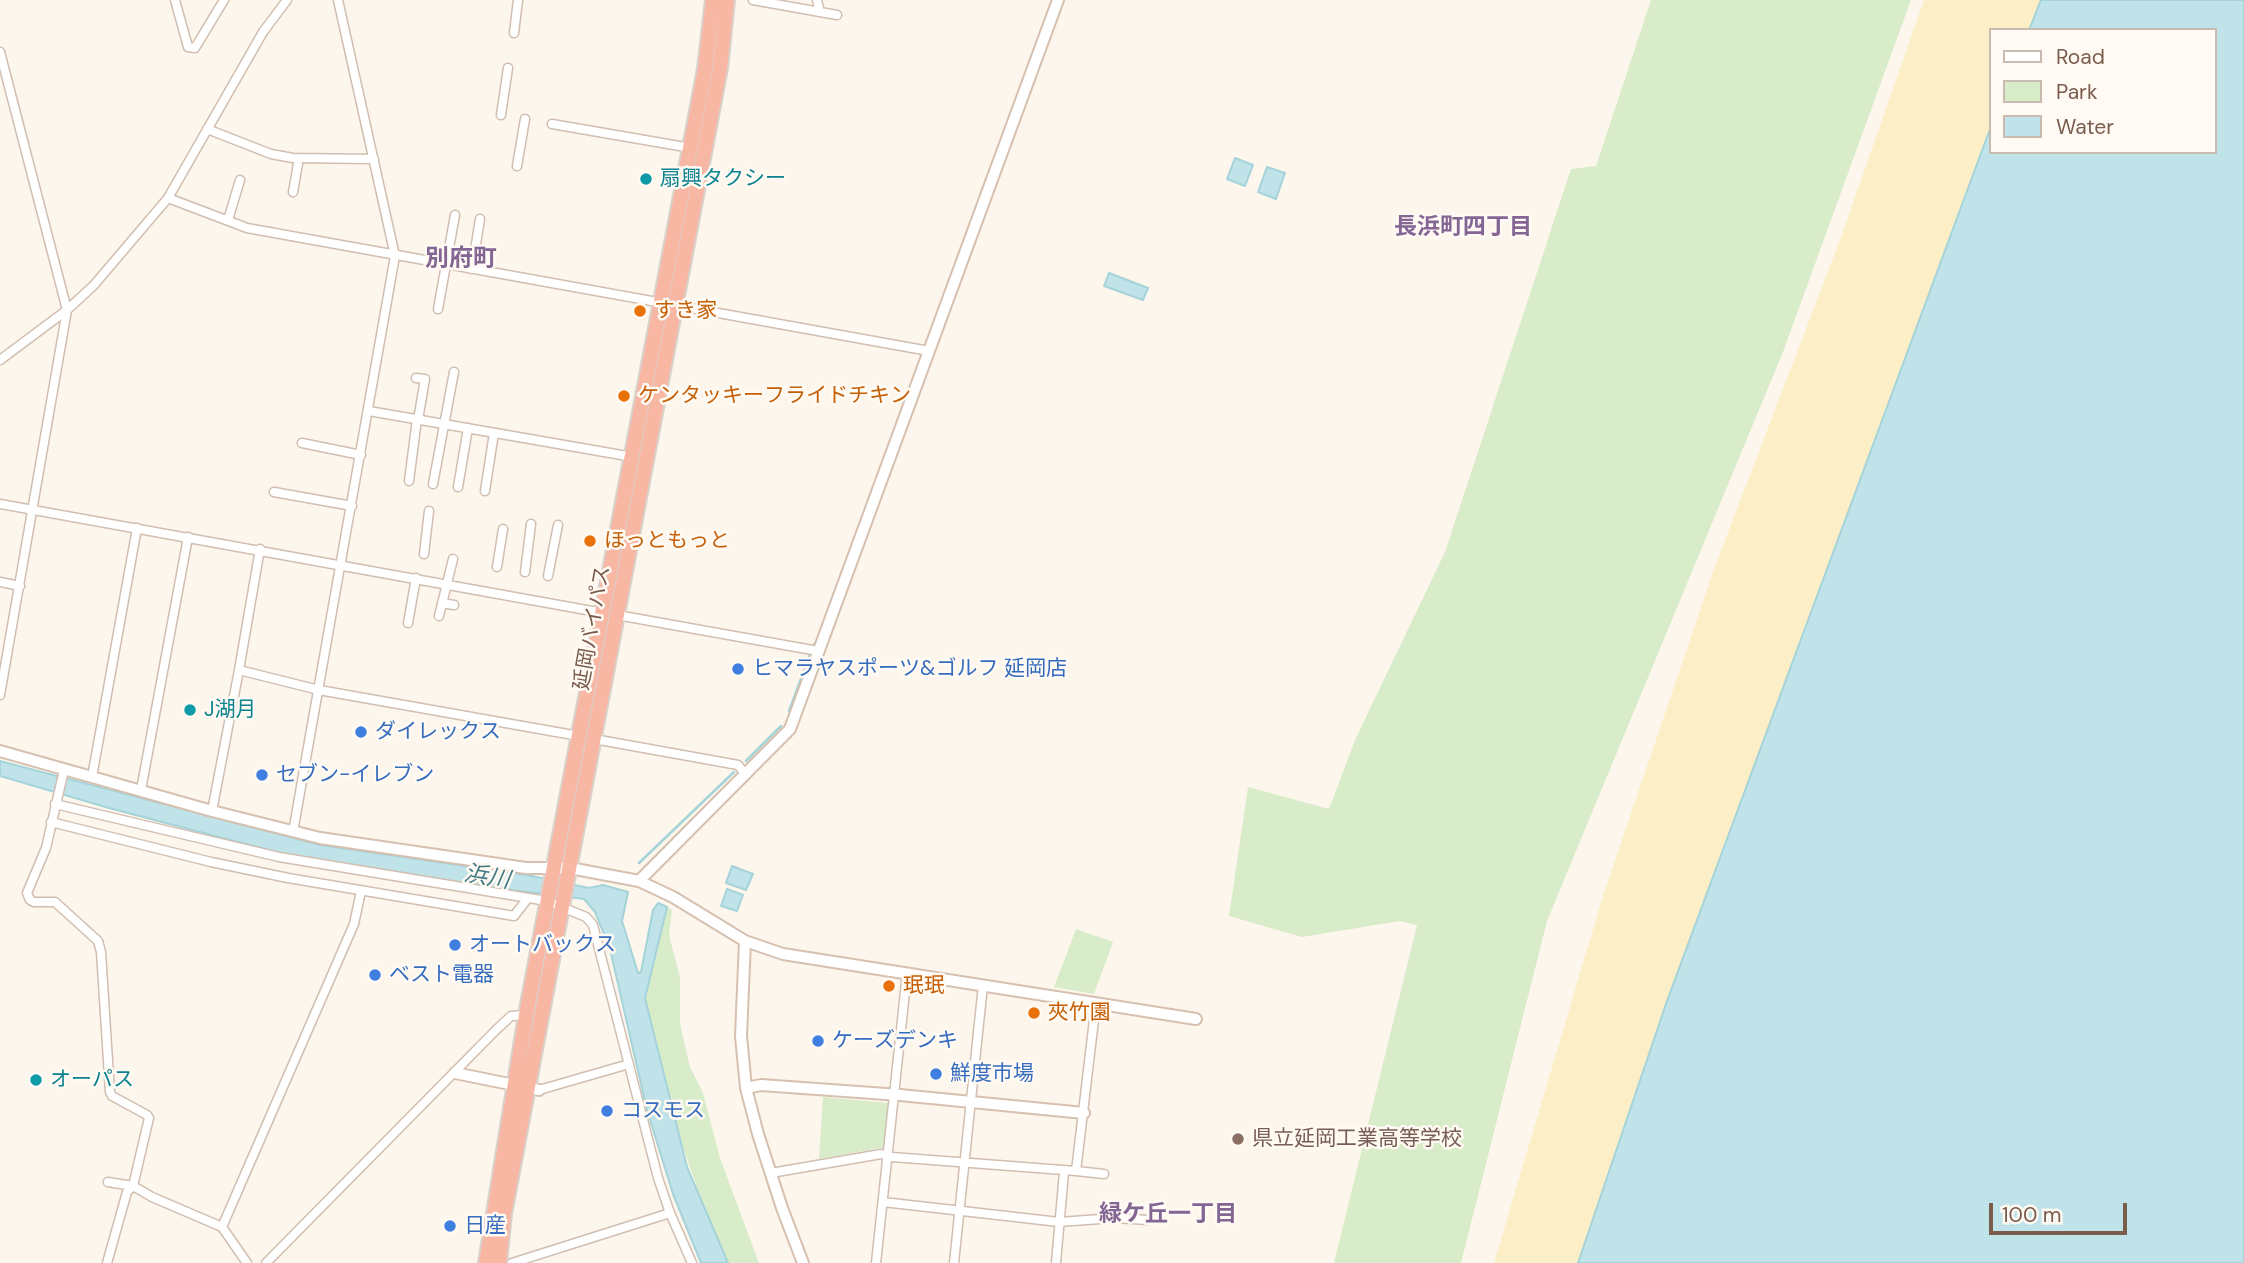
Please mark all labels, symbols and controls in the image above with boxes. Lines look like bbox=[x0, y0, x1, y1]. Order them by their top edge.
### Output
legend bbox=[1988, 28, 2216, 154]
text: Road bbox=[2056, 43, 2105, 71]
text: Park bbox=[2056, 78, 2097, 106]
text: Water bbox=[2056, 113, 2114, 141]
place label: 扇興タクシー bbox=[660, 166, 786, 192]
marker: 扇興タクシー bbox=[638, 171, 654, 187]
district label: 長浜町四丁目 bbox=[1394, 214, 1532, 242]
district label: 別府町 bbox=[425, 246, 497, 274]
place label: すき家 bbox=[654, 298, 717, 324]
marker: すき家 bbox=[632, 303, 648, 319]
place label: ケンタッキーフライドチキン bbox=[638, 383, 911, 409]
marker: ケンタッキーフライドチキン bbox=[616, 388, 632, 404]
place label: ほっともっと bbox=[604, 528, 730, 554]
marker: ほっともっと bbox=[582, 533, 598, 549]
street label: 延岡バイパス bbox=[570, 564, 616, 692]
place label: ヒマラヤスポーツ&ゴルフ 延岡店 bbox=[752, 656, 1067, 682]
marker: ヒマラヤスポーツ&ゴルフ 延岡店 bbox=[730, 661, 746, 677]
place label: J湖月 bbox=[204, 697, 257, 723]
marker: J湖月 bbox=[182, 702, 198, 718]
place label: ダイレックス bbox=[375, 719, 501, 745]
marker: ダイレックス bbox=[353, 724, 369, 740]
place label: セブン-イレブン bbox=[276, 762, 434, 788]
marker: セブン-イレブン bbox=[254, 767, 270, 783]
water label: 浜川 bbox=[462, 861, 512, 895]
place label: オートバックス bbox=[469, 932, 616, 958]
marker: オートバックス bbox=[447, 937, 463, 953]
place label: ベスト電器 bbox=[389, 962, 494, 988]
marker: ベスト電器 bbox=[367, 967, 383, 983]
place label: 珉珉 bbox=[903, 973, 945, 999]
marker: 珉珉 bbox=[881, 978, 897, 994]
place label: 夾竹園 bbox=[1048, 1000, 1111, 1026]
marker: 夾竹園 bbox=[1026, 1005, 1042, 1021]
place label: ケーズデンキ bbox=[832, 1028, 958, 1054]
marker: ケーズデンキ bbox=[810, 1033, 826, 1049]
place label: 鮮度市場 bbox=[950, 1061, 1034, 1087]
marker: 鮮度市場 bbox=[928, 1066, 944, 1082]
place label: オーパス bbox=[50, 1067, 134, 1093]
marker: オーパス bbox=[28, 1072, 44, 1088]
place label: コスモス bbox=[621, 1098, 705, 1124]
marker: コスモス bbox=[599, 1103, 615, 1119]
place label: 県立延岡工業高等学校 bbox=[1252, 1126, 1462, 1152]
marker: 県立延岡工業高等学校 bbox=[1230, 1131, 1246, 1147]
scale bar bbox=[1992, 1190, 2130, 1234]
district label: 緑ケ丘一丁目 bbox=[1099, 1201, 1237, 1229]
text: 100 m bbox=[2002, 1201, 2062, 1229]
place label: 日産 bbox=[464, 1213, 506, 1239]
marker: 日産 bbox=[442, 1218, 458, 1234]

